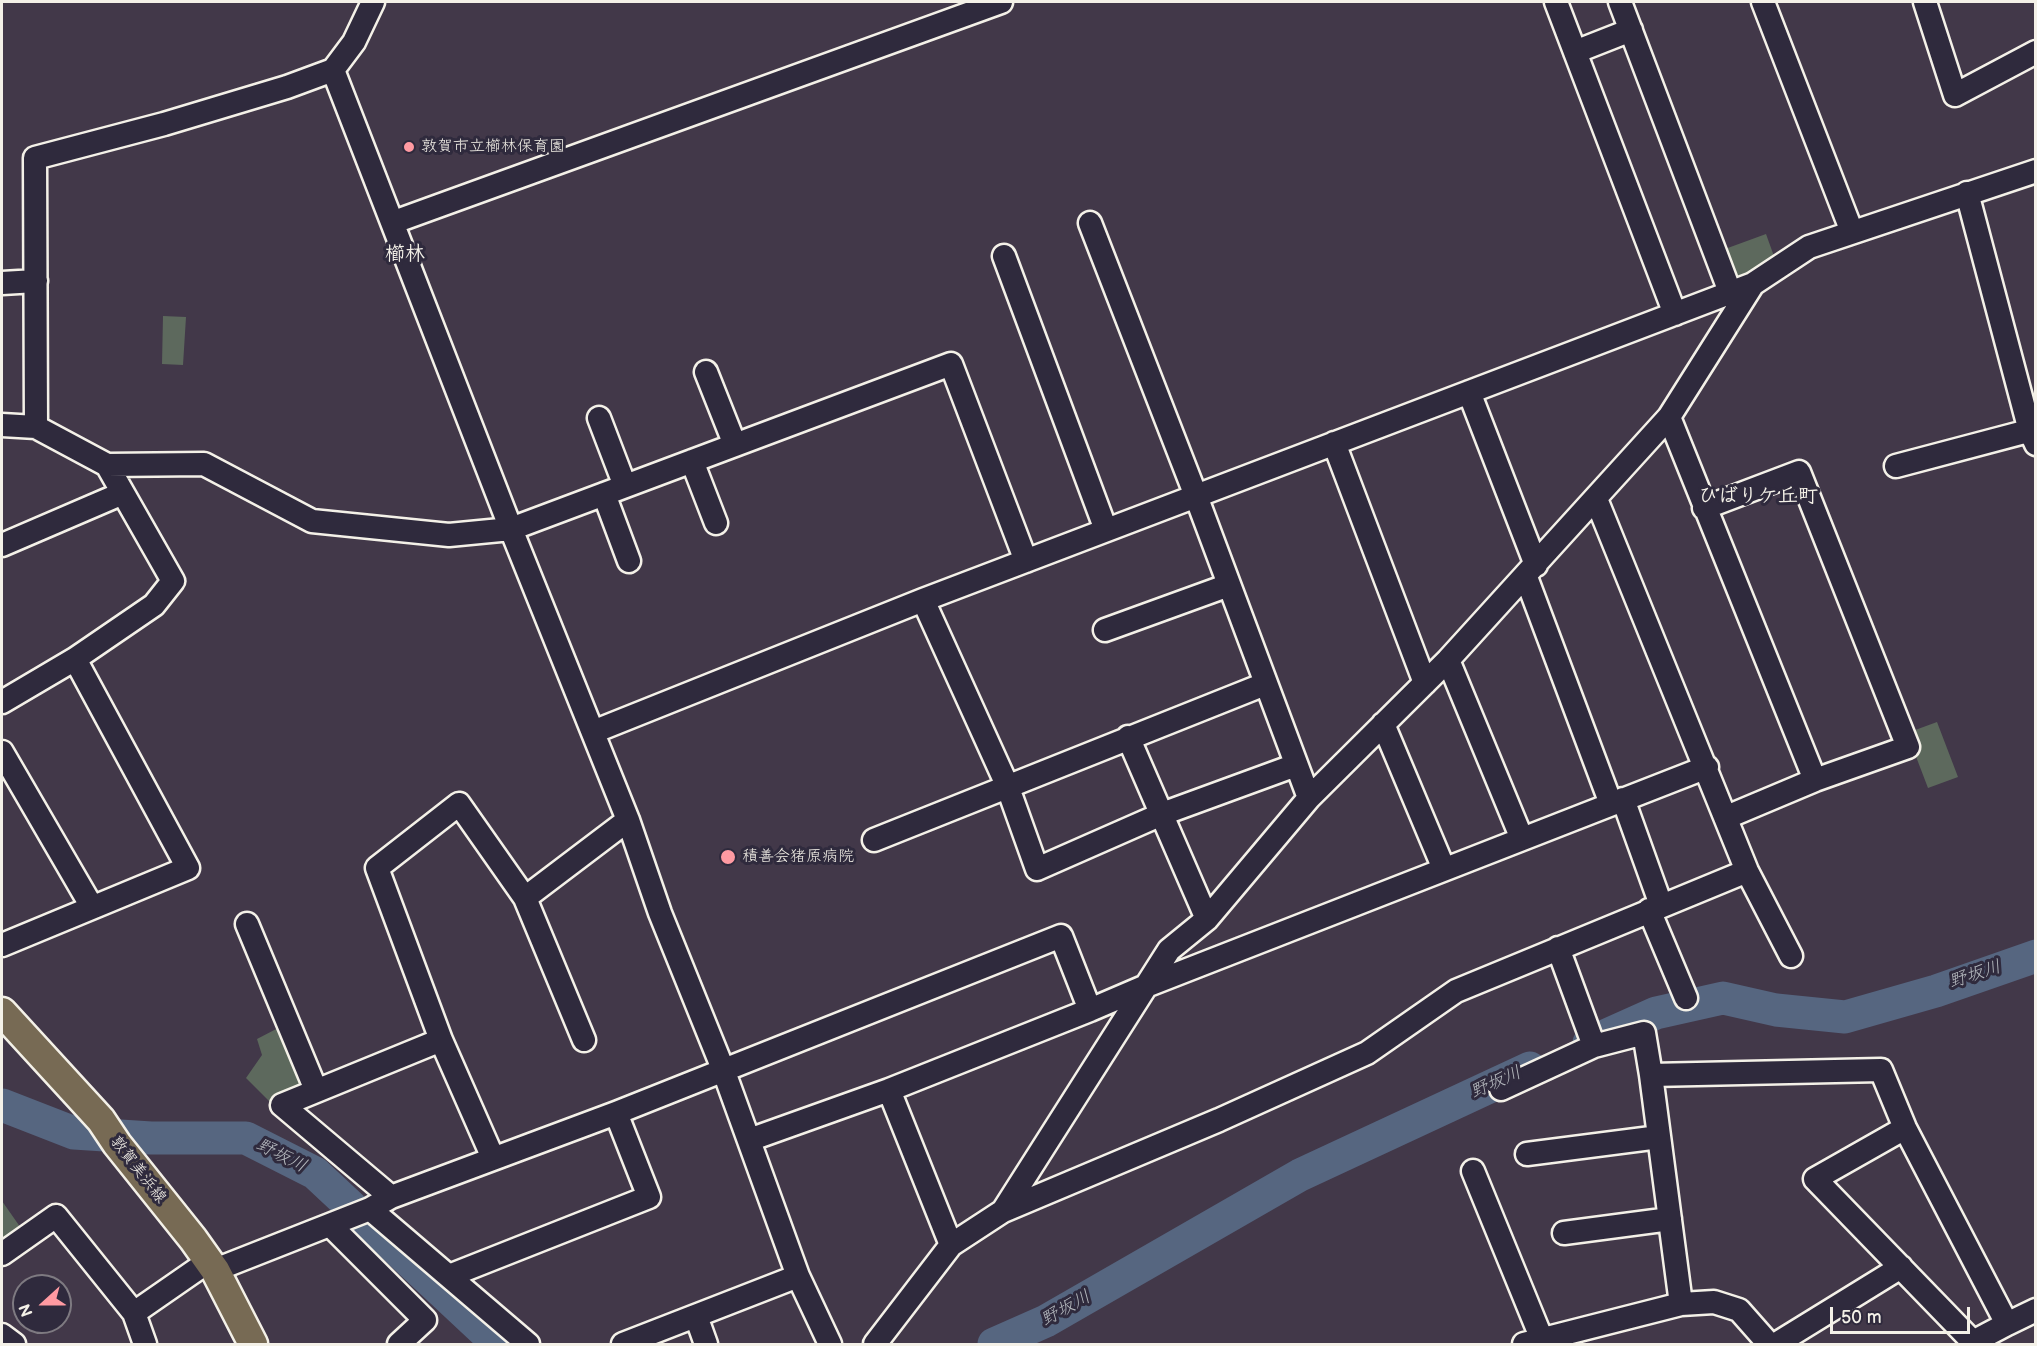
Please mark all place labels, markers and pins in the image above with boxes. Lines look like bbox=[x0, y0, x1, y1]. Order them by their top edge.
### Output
place label: 敦賀市立櫛林保育園 bbox=[421, 137, 565, 157]
marker: 敦賀市立櫛林保育園 bbox=[402, 140, 416, 154]
place label: 積善会猪原病院 bbox=[742, 847, 854, 867]
marker: 積善会猪原病院 bbox=[719, 848, 737, 866]

